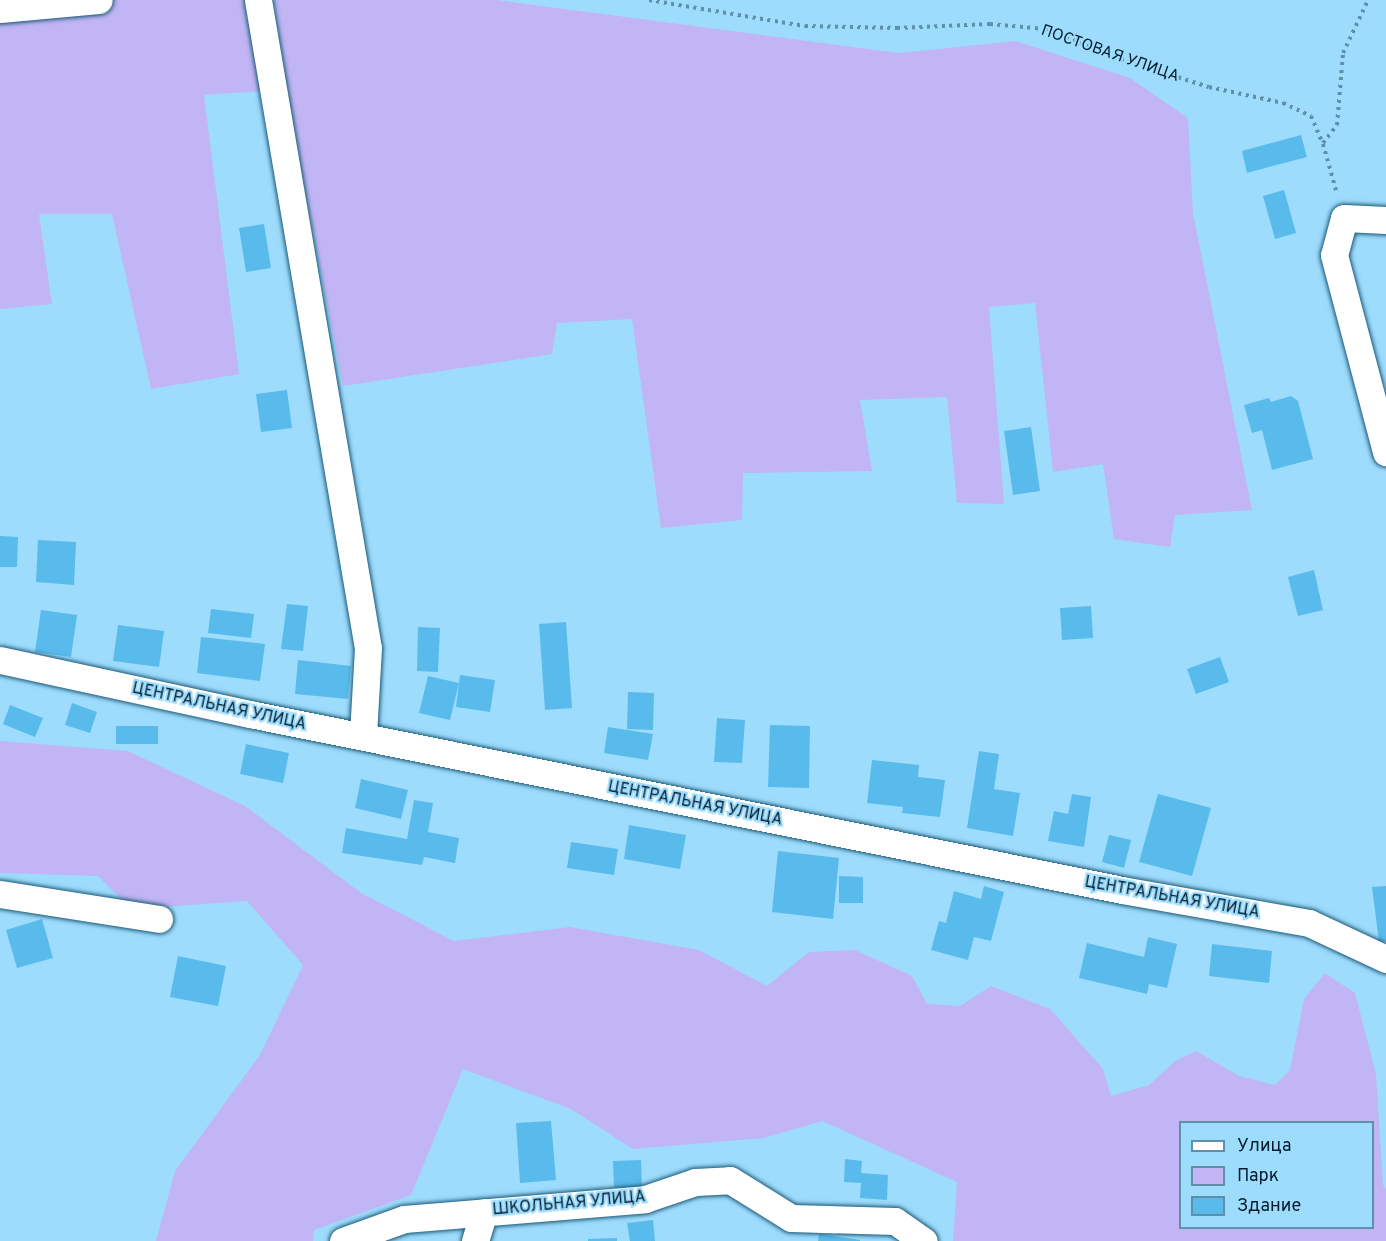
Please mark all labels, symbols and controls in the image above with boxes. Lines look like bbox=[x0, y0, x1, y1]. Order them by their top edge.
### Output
street label: ПОСТОВАЯ УЛИЦА bbox=[1038, 21, 1182, 87]
street label: ЦЕНТРАЛЬНАЯ УЛИЦА bbox=[130, 679, 308, 735]
street label: ЦЕНТРАЛЬНАЯ УЛИЦА bbox=[606, 778, 784, 830]
street label: ЦЕНТРАЛЬНАЯ УЛИЦА bbox=[1083, 873, 1261, 923]
legend bbox=[1179, 1121, 1374, 1229]
text: Улица bbox=[1237, 1135, 1291, 1158]
text: Парк bbox=[1237, 1165, 1279, 1188]
street label: ШКОЛЬНАЯ УЛИЦА bbox=[492, 1188, 646, 1220]
text: Здание bbox=[1237, 1195, 1301, 1218]

